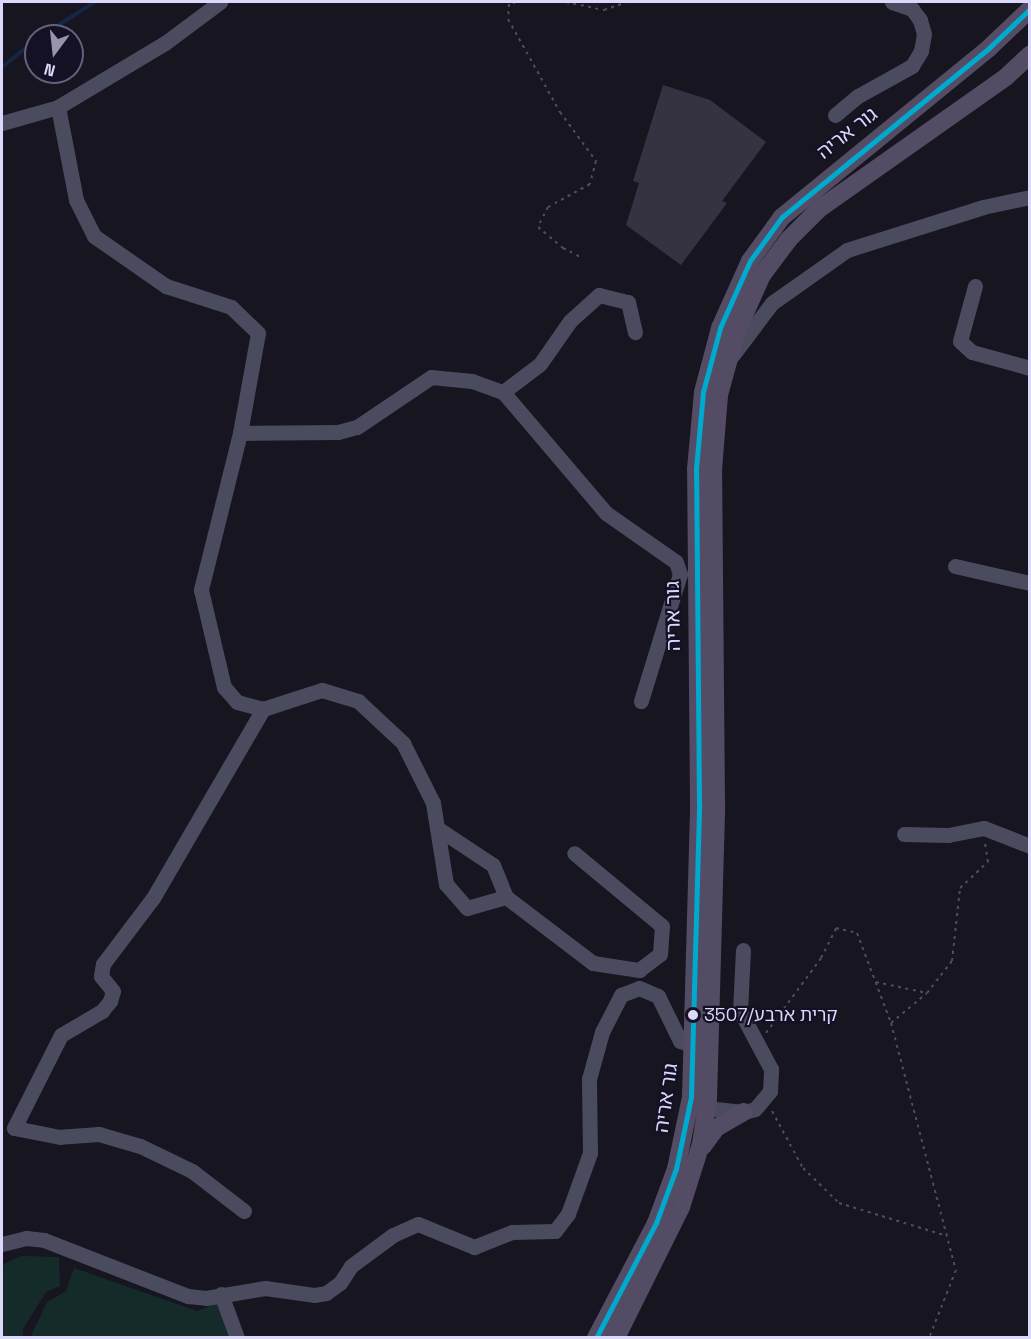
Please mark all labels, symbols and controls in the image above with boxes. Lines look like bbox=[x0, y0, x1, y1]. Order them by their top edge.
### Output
north arrow bbox=[24, 24, 84, 84]
text: N bbox=[42, 58, 58, 81]
street label: גור אריה bbox=[812, 102, 882, 164]
street label: גור אריה bbox=[660, 581, 686, 651]
place label: קרית ארבע/3507 bbox=[704, 1004, 837, 1026]
marker: קרית ארבע/3507 bbox=[687, 1009, 699, 1021]
street label: גור אריה bbox=[649, 1062, 683, 1134]

